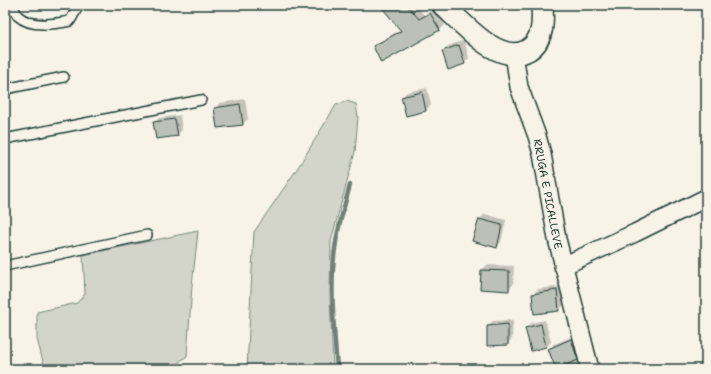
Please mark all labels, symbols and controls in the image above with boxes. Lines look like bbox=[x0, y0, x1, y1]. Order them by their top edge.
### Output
street label: RRUGA E PICALLEVE bbox=[529, 138, 566, 251]

